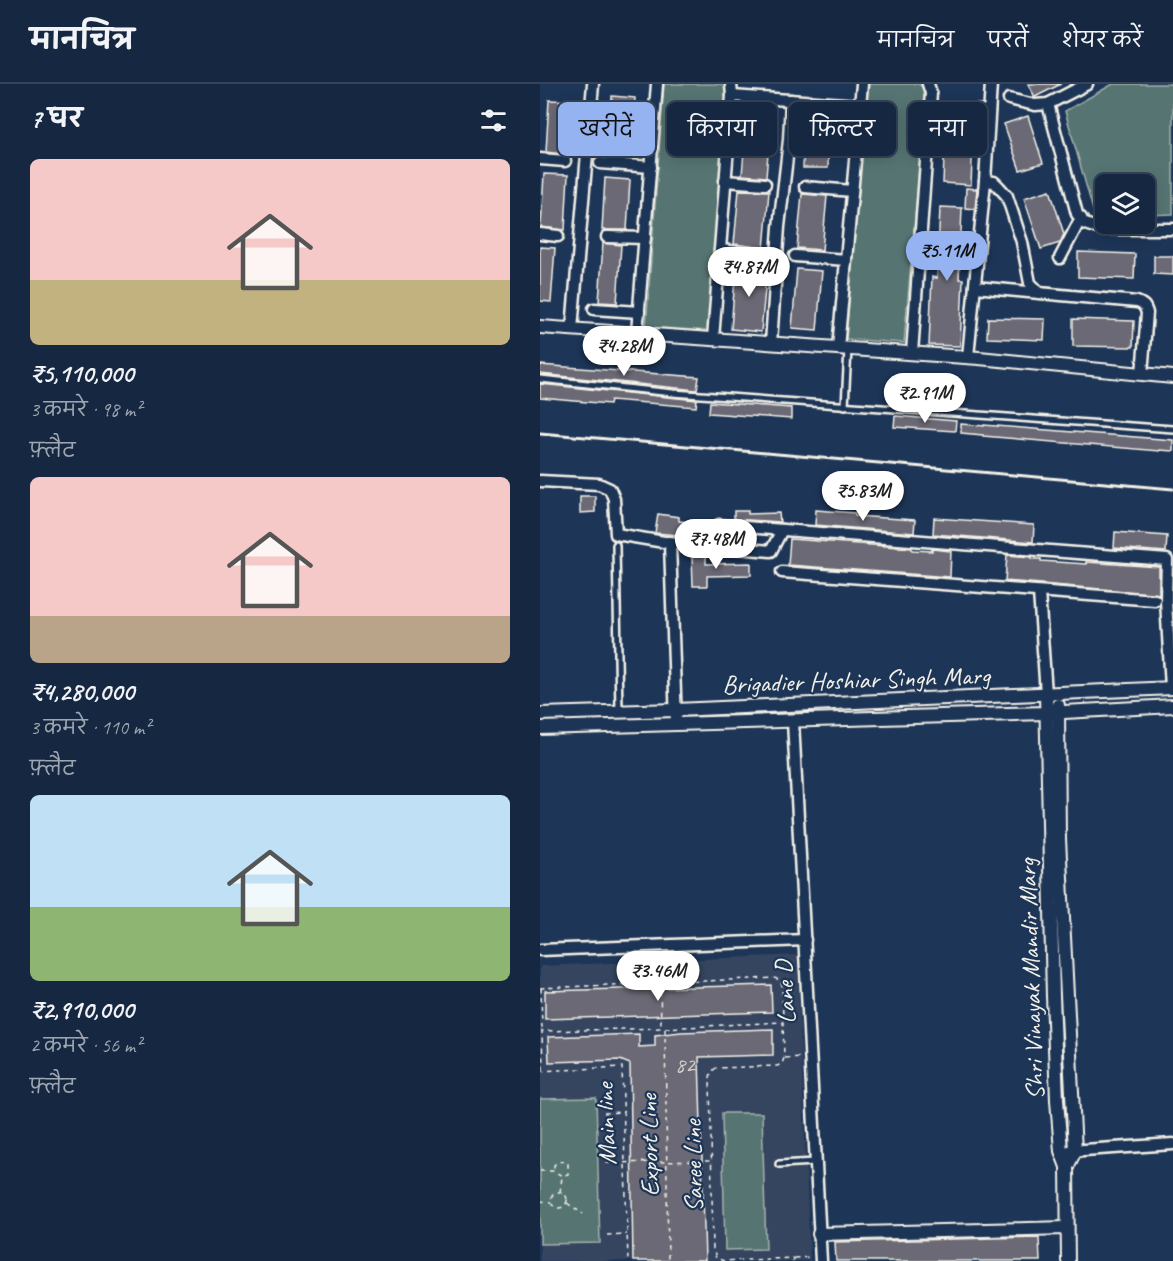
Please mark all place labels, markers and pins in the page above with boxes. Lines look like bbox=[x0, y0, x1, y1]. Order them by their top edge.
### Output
pin: ₹5.11M bbox=[898, 231, 996, 282]
pin: ₹4.87M bbox=[700, 247, 798, 298]
pin: ₹4.28M bbox=[575, 326, 673, 377]
pin: ₹2.91M bbox=[876, 373, 974, 424]
pin: ₹5.83M bbox=[814, 471, 912, 522]
pin: ₹7.48M bbox=[667, 519, 765, 570]
pin: ₹3.46M bbox=[609, 951, 707, 1002]

